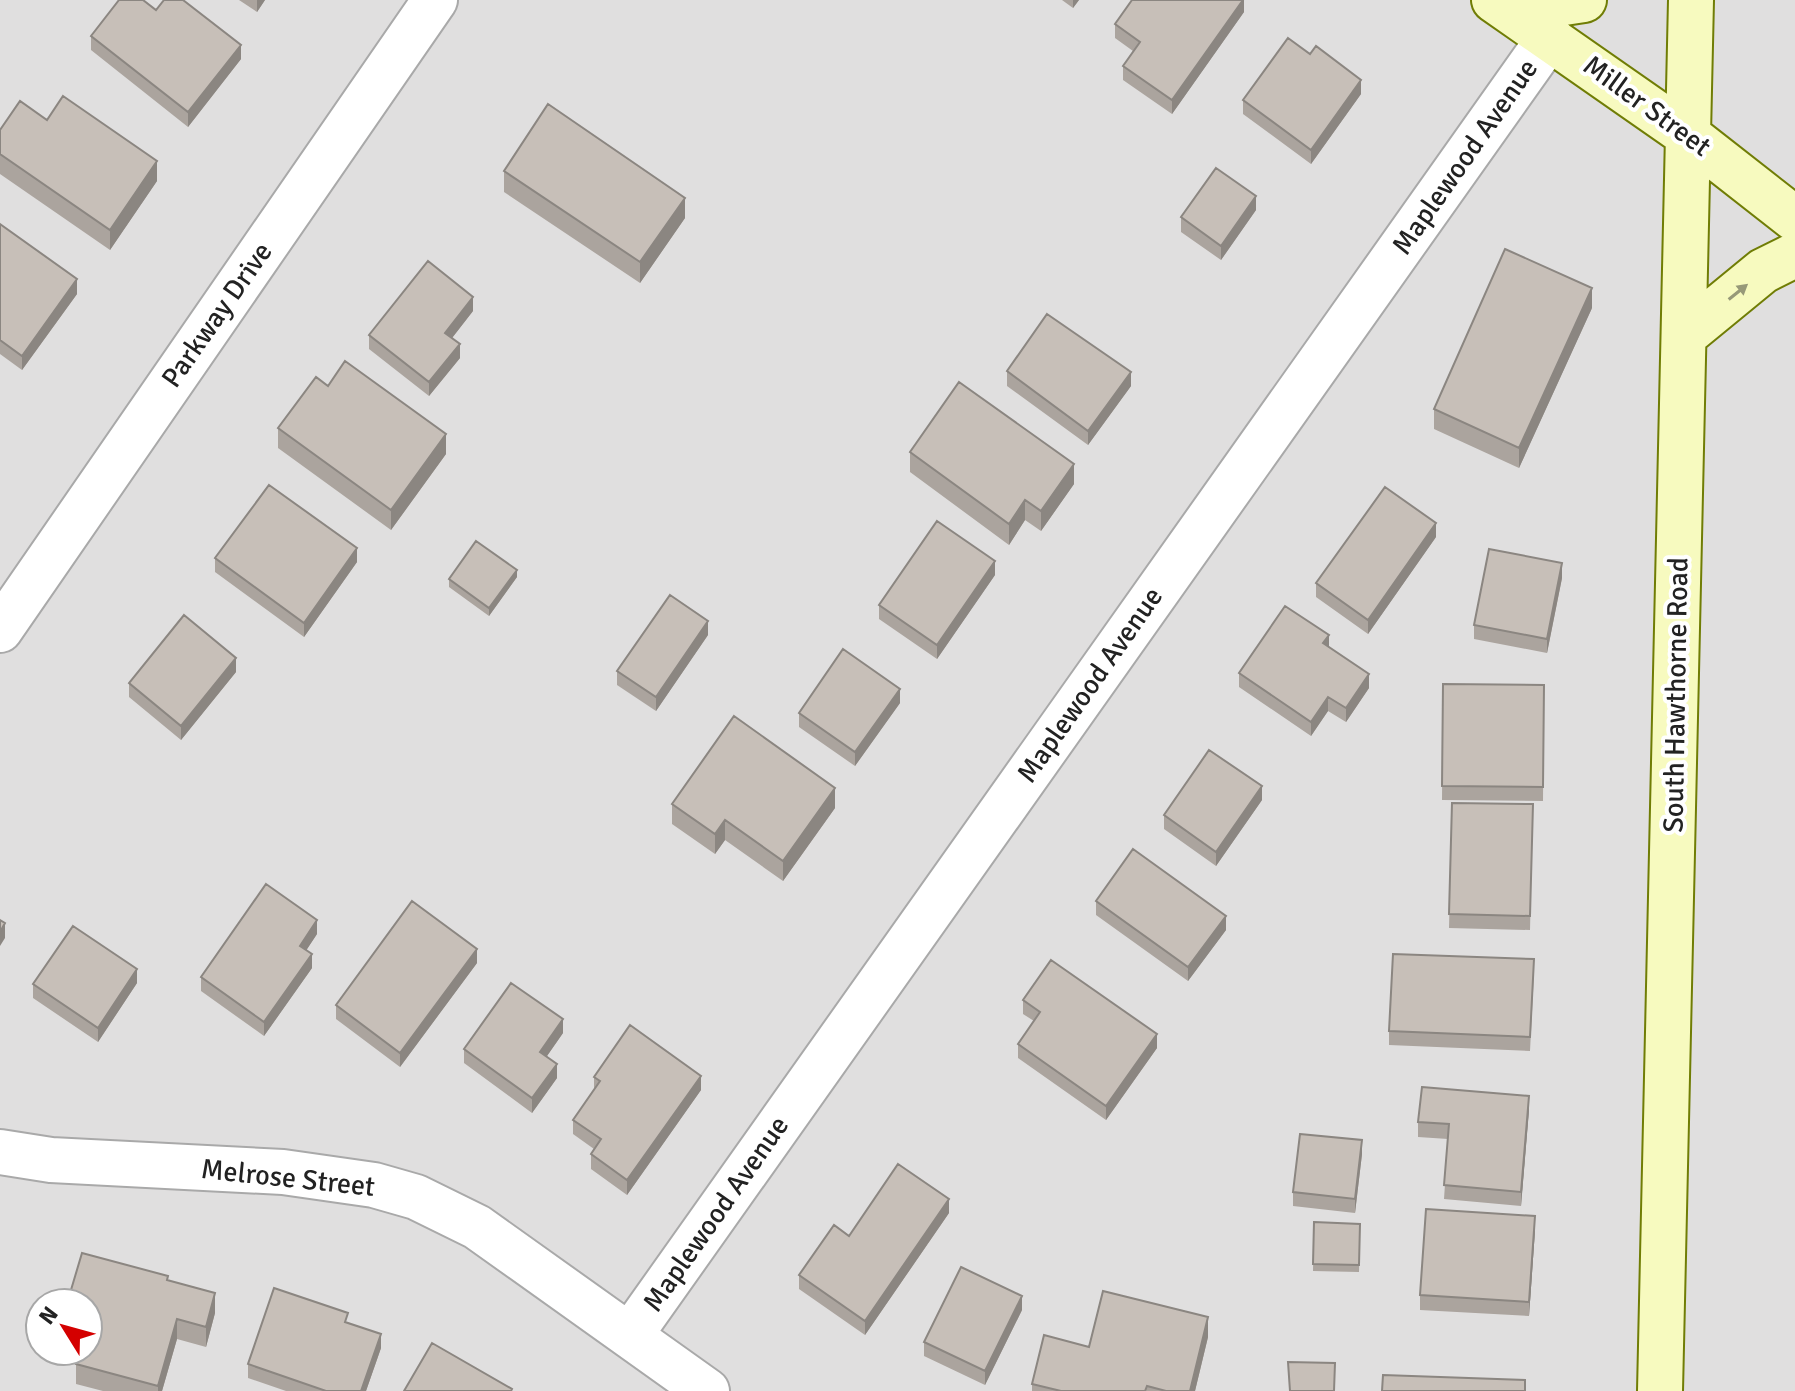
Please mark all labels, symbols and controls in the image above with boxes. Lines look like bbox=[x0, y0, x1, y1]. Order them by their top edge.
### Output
street label: Miller Street bbox=[1577, 48, 1718, 164]
street label: Maplewood Avenue bbox=[1385, 53, 1545, 261]
street label: Parkway Drive bbox=[154, 236, 280, 394]
one-way arrow bbox=[1728, 284, 1748, 300]
street label: South Hawthorne Road bbox=[1657, 557, 1695, 833]
street label: Maplewood Avenue bbox=[1010, 581, 1170, 789]
street label: Maplewood Avenue bbox=[636, 1110, 796, 1318]
street label: Melrose Street bbox=[199, 1152, 377, 1204]
north arrow bbox=[24, 1287, 104, 1367]
text: N bbox=[33, 1301, 64, 1330]

